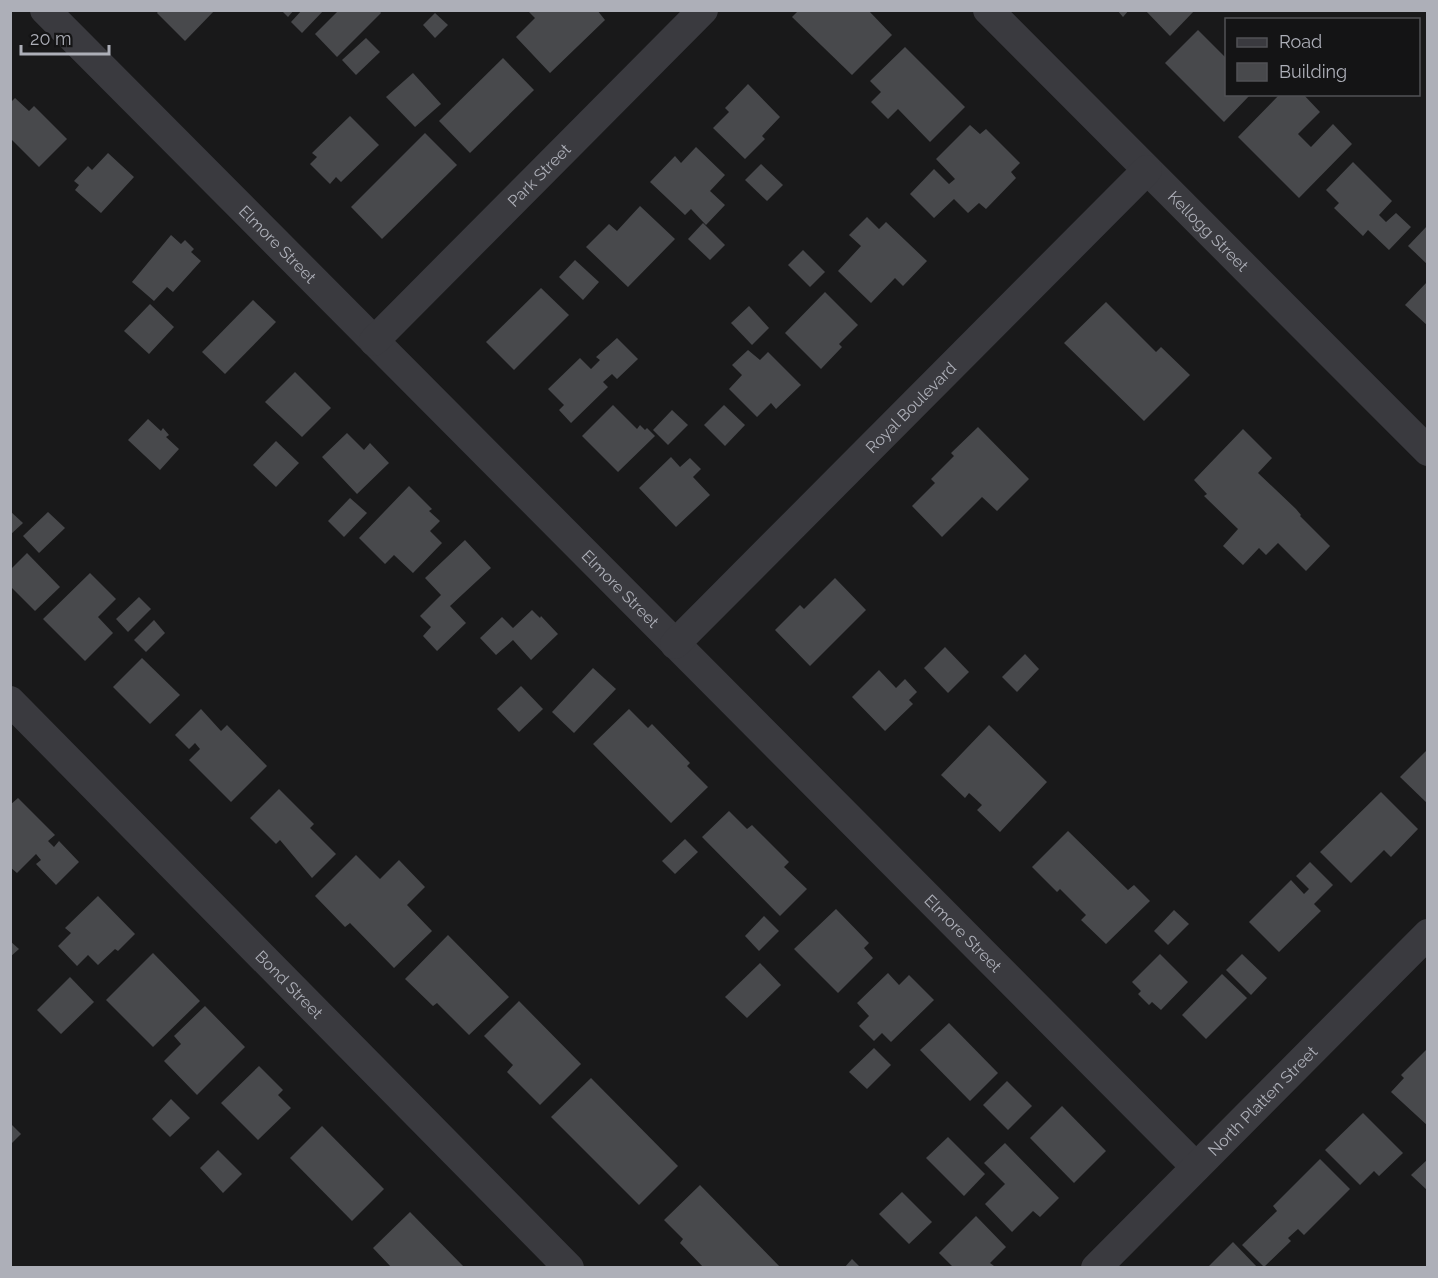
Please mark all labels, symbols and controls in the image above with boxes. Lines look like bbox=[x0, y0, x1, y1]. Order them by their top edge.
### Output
scale bar bbox=[21, 18, 110, 56]
legend bbox=[1225, 18, 1420, 96]
text: 20 m bbox=[30, 28, 72, 49]
text: Road bbox=[1279, 31, 1322, 52]
text: Building bbox=[1279, 61, 1347, 82]
street label: Park Street bbox=[504, 139, 575, 211]
street label: Kellogg Street bbox=[1164, 187, 1253, 275]
street label: Elmore Street bbox=[235, 201, 321, 287]
street label: Royal Boulevard bbox=[862, 358, 960, 457]
street label: Elmore Street bbox=[578, 546, 664, 632]
street label: Elmore Street bbox=[921, 890, 1006, 976]
street label: Bond Street bbox=[252, 946, 328, 1023]
street label: North Platten Street bbox=[1204, 1041, 1321, 1159]

